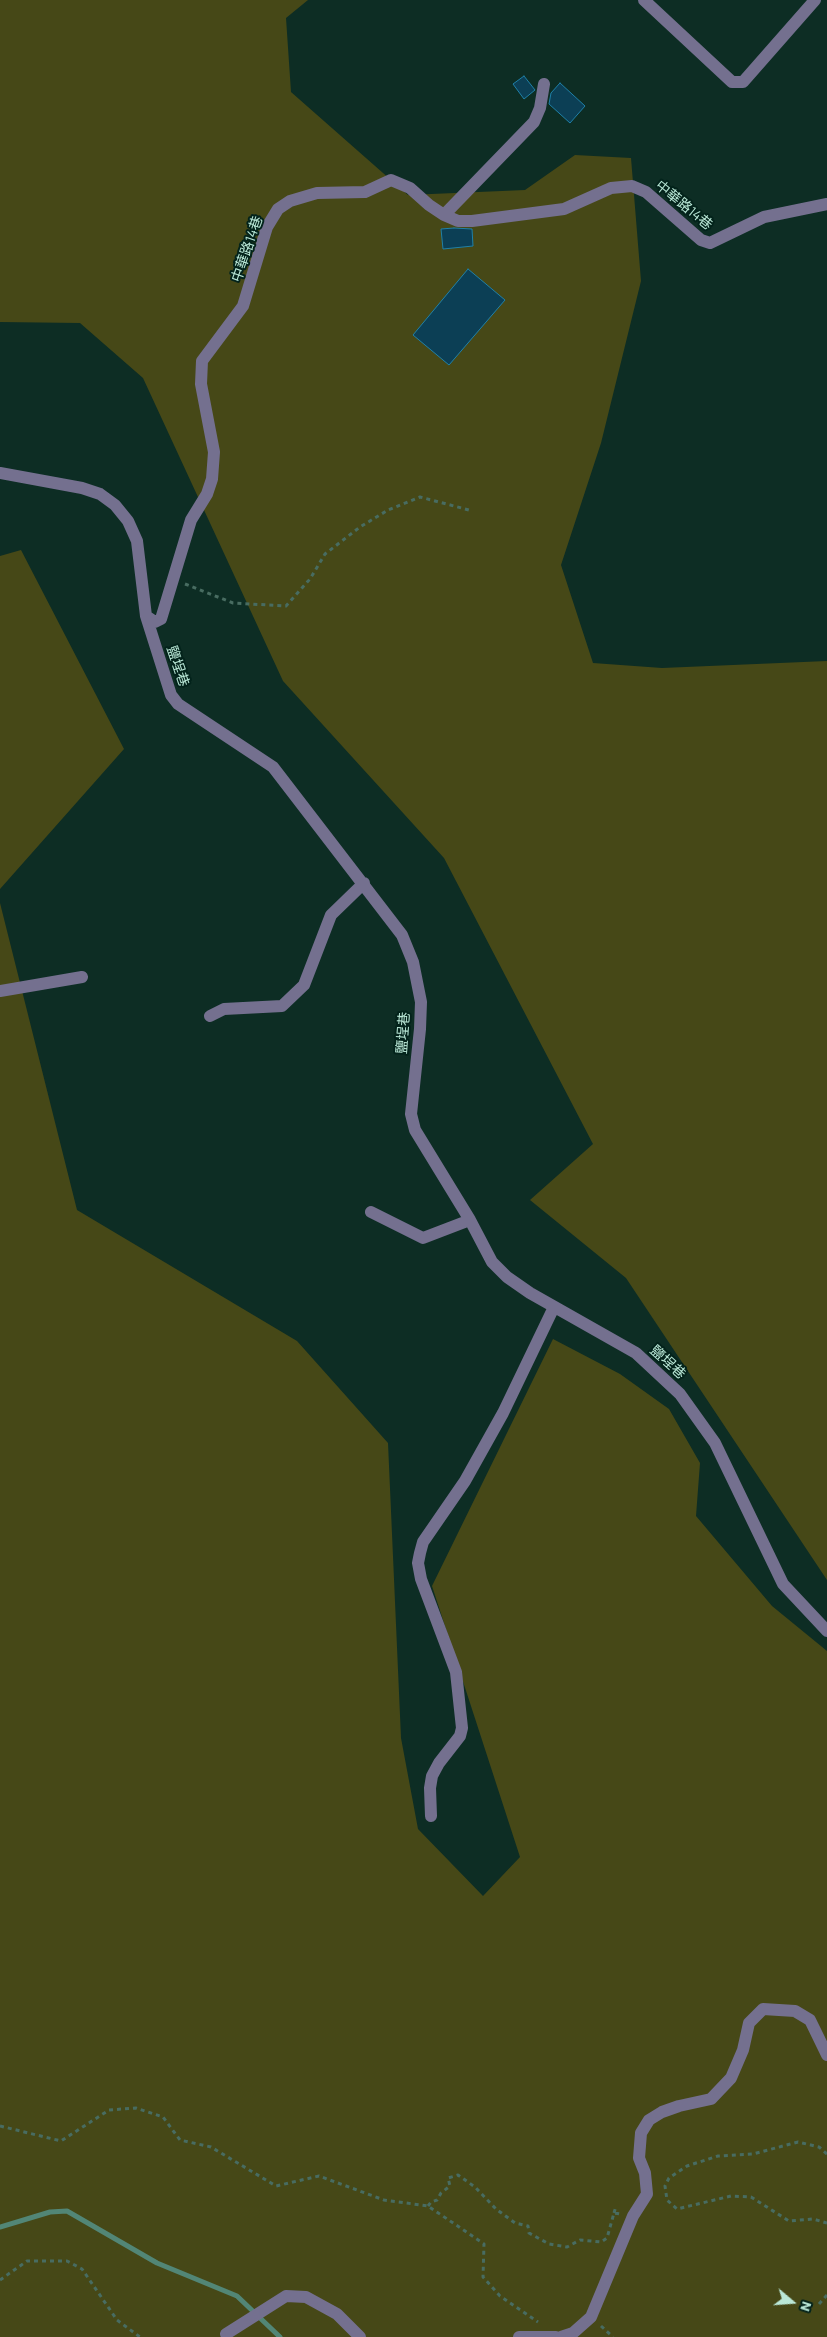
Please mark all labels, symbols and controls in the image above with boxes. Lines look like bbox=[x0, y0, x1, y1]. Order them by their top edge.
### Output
street label: 中華路14巷 bbox=[652, 177, 716, 233]
street label: 中華路14巷 bbox=[228, 214, 266, 284]
street label: 鹽埕巷 bbox=[163, 643, 193, 689]
street label: 鹽埕巷 bbox=[393, 1011, 413, 1055]
street label: 鹽埕巷 bbox=[647, 1342, 689, 1382]
north arrow bbox=[767, 2277, 817, 2327]
text: N bbox=[797, 2300, 816, 2314]

